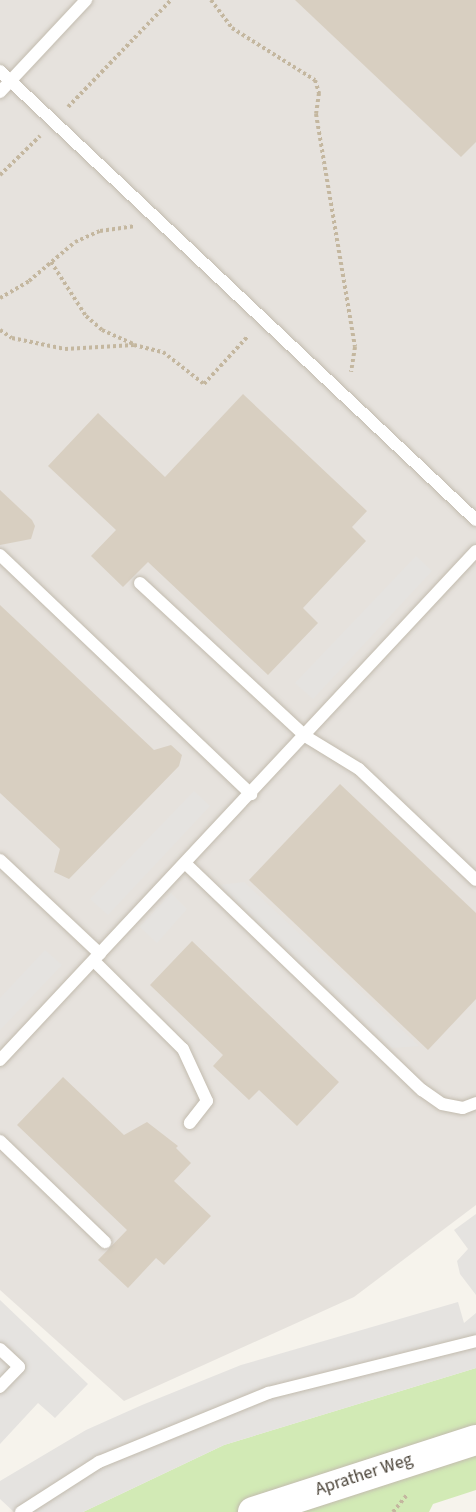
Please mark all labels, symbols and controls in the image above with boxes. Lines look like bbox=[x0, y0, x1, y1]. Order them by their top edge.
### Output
street label: Aprather Weg bbox=[313, 1449, 415, 1501]

